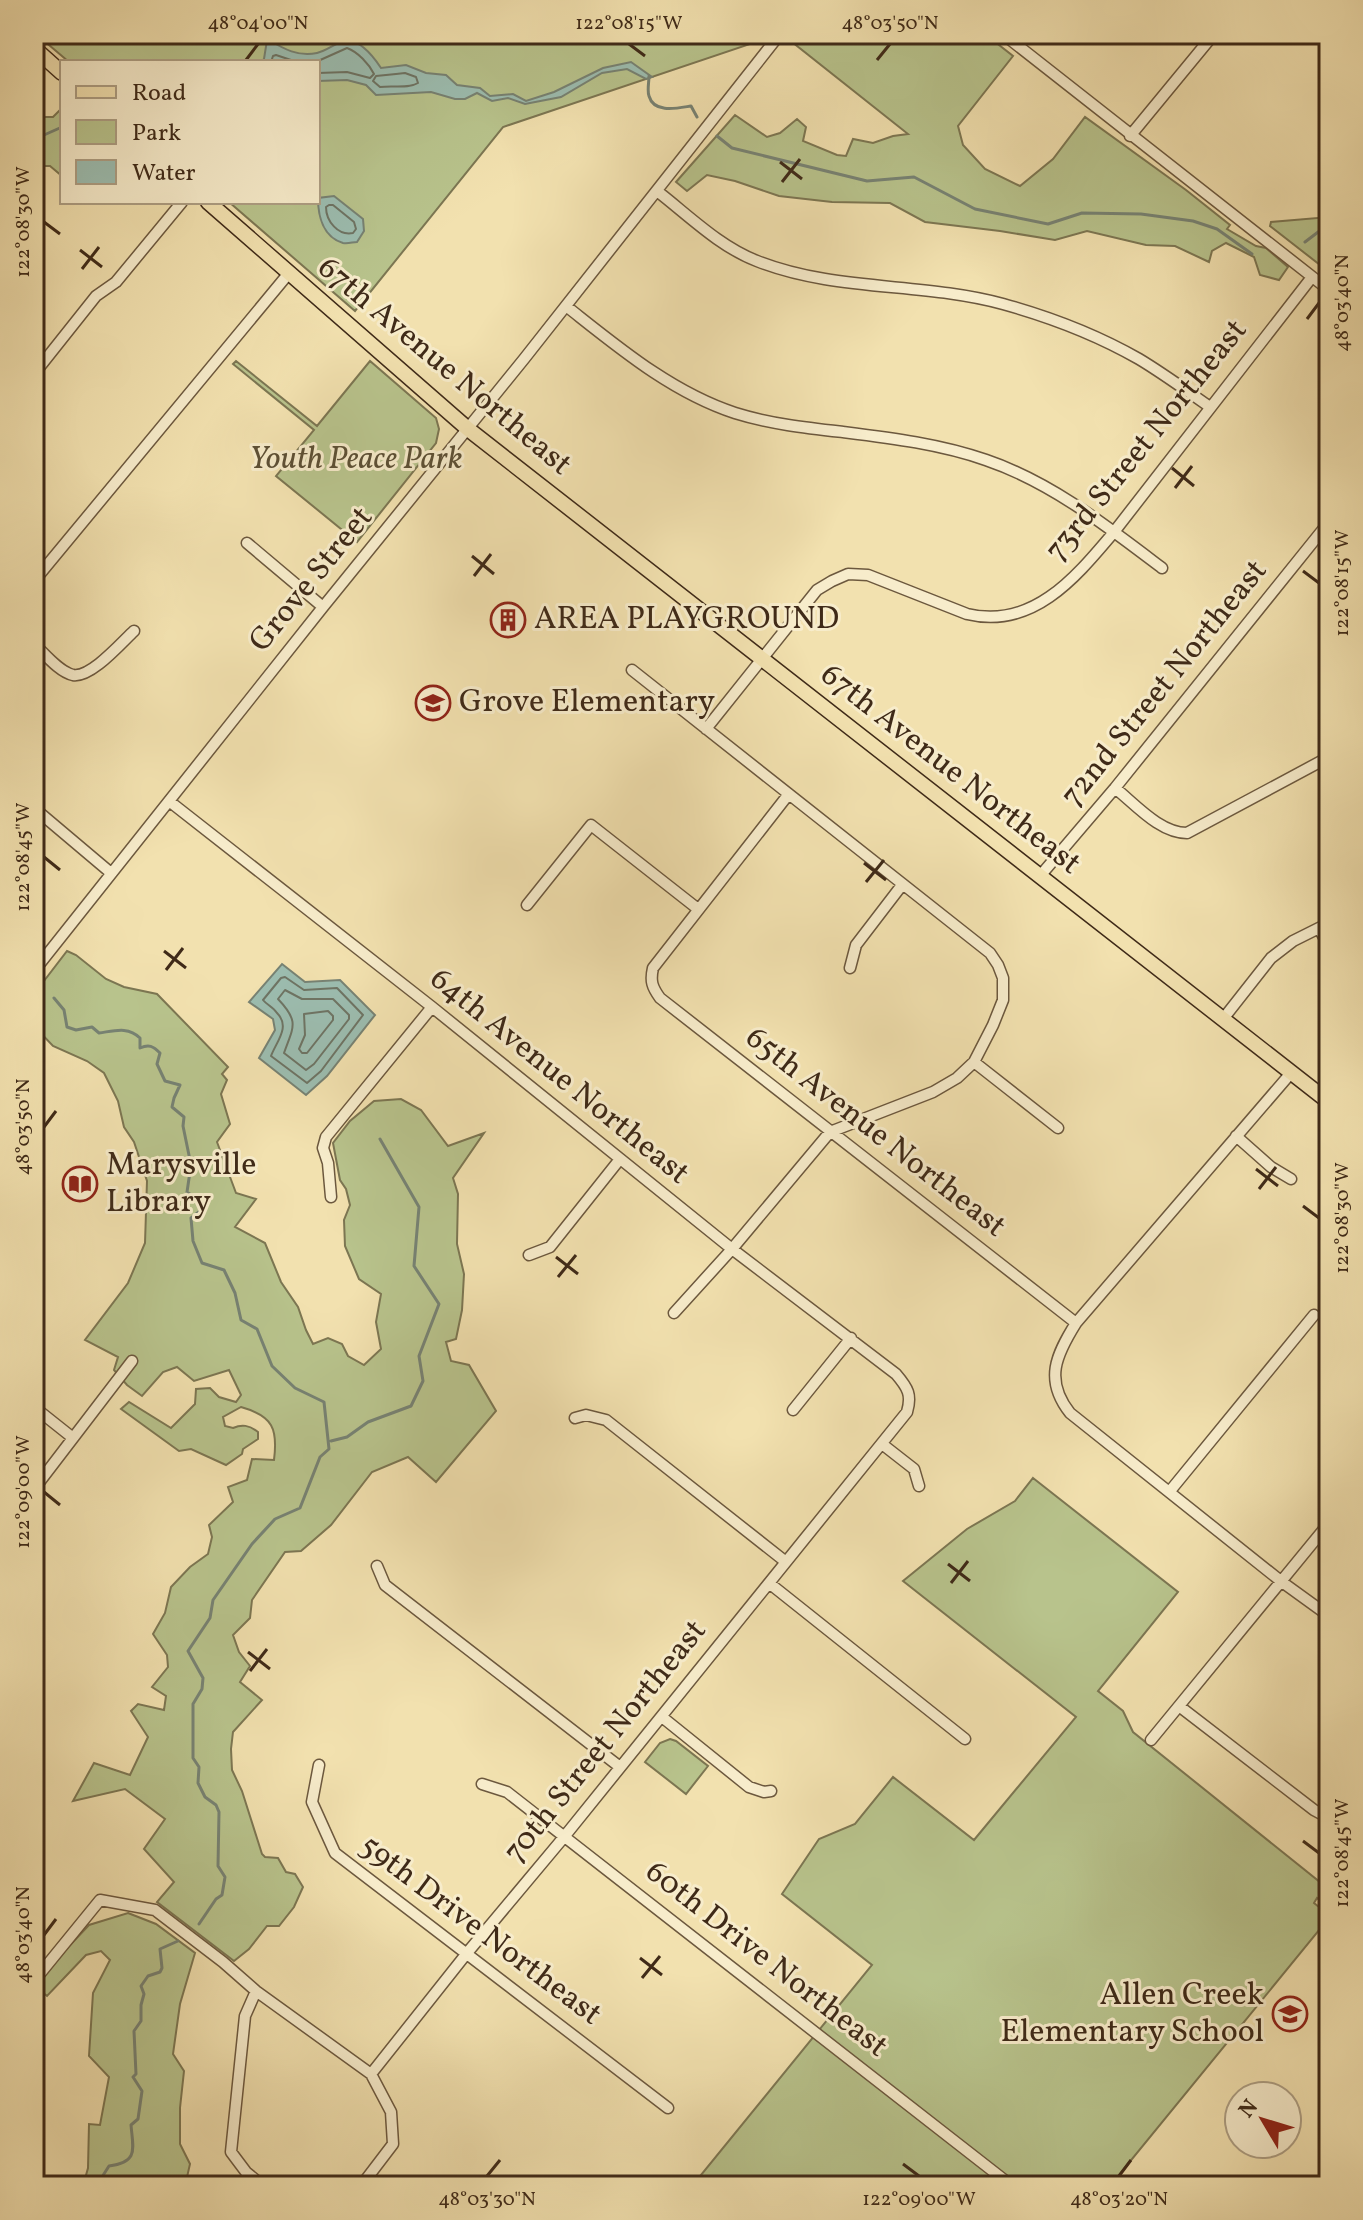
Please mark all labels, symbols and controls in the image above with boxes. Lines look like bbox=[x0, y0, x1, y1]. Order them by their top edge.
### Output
text: 48°04'00"N bbox=[208, 10, 309, 38]
text: 122°08'15"W bbox=[575, 10, 683, 38]
text: 48°03'50"N bbox=[841, 10, 939, 38]
legend bbox=[60, 60, 320, 204]
text: Road bbox=[132, 77, 186, 111]
text: Park bbox=[132, 117, 181, 151]
text: Water bbox=[132, 157, 196, 191]
text: 122°08'30"W bbox=[10, 166, 38, 278]
street label: 67th Avenue Northeast bbox=[307, 247, 581, 487]
text: 48°03'40"N bbox=[1329, 254, 1357, 352]
street label: 73rd Street Northeast bbox=[1036, 311, 1258, 571]
park label: Youth Peace Park bbox=[249, 438, 463, 482]
street label: Grove Street bbox=[240, 498, 384, 662]
text: 122°08'15"W bbox=[1329, 529, 1357, 637]
street label: 72nd Street Northeast bbox=[1051, 551, 1279, 817]
place label: AREA PLAYGROUND bbox=[534, 598, 839, 642]
building icon: AREA PLAYGROUND bbox=[489, 601, 527, 639]
street label: 67th Avenue Northeast bbox=[810, 654, 1090, 886]
place label: Grove Elementary bbox=[459, 681, 715, 725]
school or university icon: Grove Elementary bbox=[414, 684, 452, 722]
text: 122°08'45"W bbox=[10, 802, 38, 912]
street label: 64th Avenue Northeast bbox=[420, 958, 698, 1196]
street label: 65th Avenue Northeast bbox=[735, 1017, 1015, 1249]
text: 48°03'50"N bbox=[10, 1078, 38, 1176]
place label: Marysville Library bbox=[106, 1144, 256, 1225]
text: 122°08'30"W bbox=[1329, 1162, 1357, 1274]
library icon: Marysville Library bbox=[61, 1165, 99, 1203]
text: 122°09'00"W bbox=[10, 1435, 38, 1549]
street label: 70th Street Northeast bbox=[494, 1611, 718, 1873]
text: 122°08'45"W bbox=[1329, 1798, 1357, 1908]
street label: 59th Drive Northeast bbox=[350, 1825, 610, 2037]
street label: 60th Drive Northeast bbox=[635, 1851, 897, 2069]
text: 48°03'40"N bbox=[10, 1886, 38, 1984]
place label: Allen Creek Elementary School bbox=[1001, 1974, 1264, 2055]
school or university icon: Allen Creek Elementary School bbox=[1271, 1995, 1309, 2033]
north arrow bbox=[1223, 2080, 1303, 2160]
text: N bbox=[1232, 2093, 1266, 2125]
text: 48°03'30"N bbox=[438, 2186, 536, 2214]
text: 122°09'00"W bbox=[862, 2186, 976, 2214]
text: 48°03'20"N bbox=[1070, 2186, 1168, 2214]

